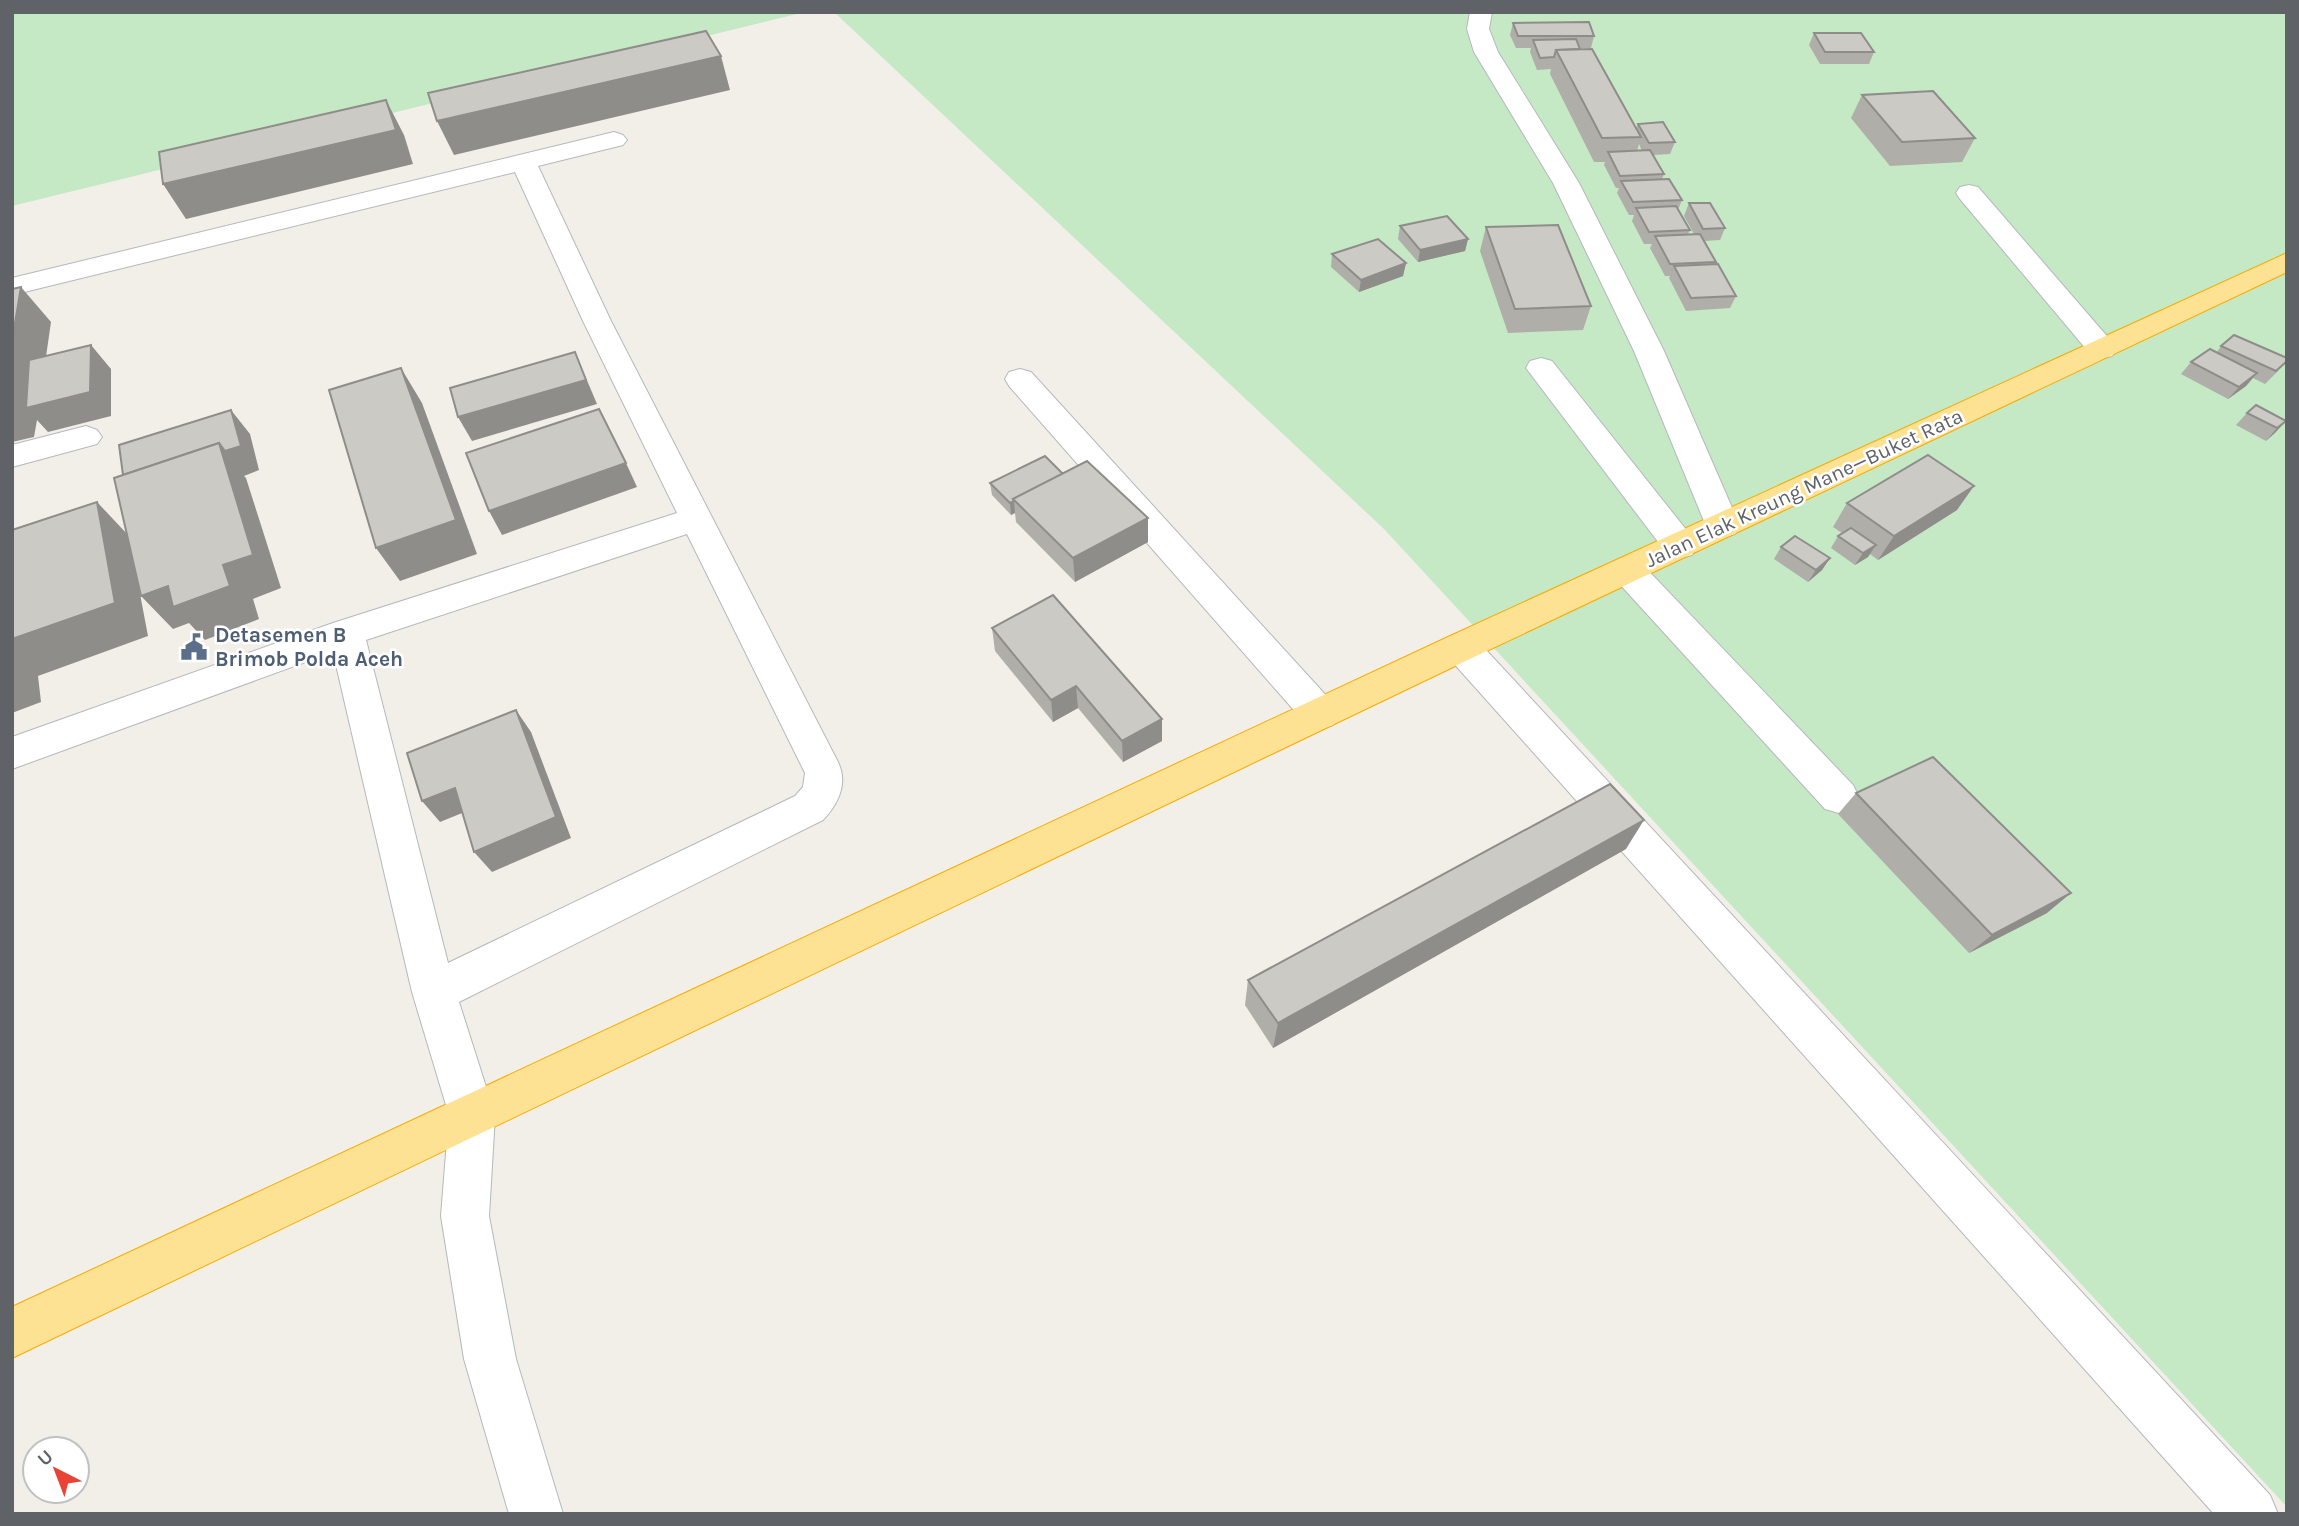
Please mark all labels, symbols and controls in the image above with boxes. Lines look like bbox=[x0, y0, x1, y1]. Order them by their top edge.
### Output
street label: Jalan Elak Kreung Mane—Buket Rata bbox=[1641, 404, 1967, 572]
place label: Detasemen B Brimob Polda Aceh bbox=[215, 623, 403, 671]
public building icon: Detasemen B Brimob Polda Aceh bbox=[179, 632, 209, 662]
north arrow bbox=[21, 1435, 91, 1505]
text: U bbox=[33, 1446, 58, 1471]

